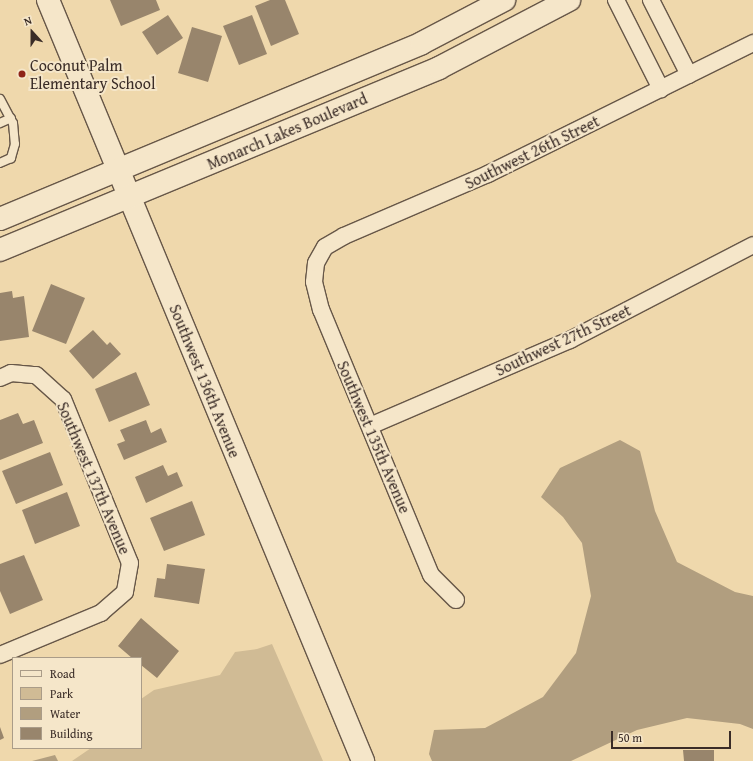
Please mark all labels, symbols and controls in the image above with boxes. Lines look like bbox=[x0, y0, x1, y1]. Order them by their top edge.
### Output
north arrow bbox=[12, 12, 52, 52]
text: N bbox=[21, 12, 34, 30]
place label: Coconut Palm Elementary School bbox=[30, 55, 155, 93]
marker: Coconut Palm Elementary School bbox=[17, 69, 27, 79]
street label: Monarch Lakes Boulevard bbox=[204, 89, 370, 173]
street label: Southwest 26th Street bbox=[462, 111, 602, 193]
street label: Southwest 27th Street bbox=[492, 300, 634, 380]
street label: Southwest 136th Avenue bbox=[165, 301, 245, 461]
street label: Southwest 135th Avenue bbox=[333, 358, 415, 516]
street label: Southwest 137th Avenue bbox=[53, 399, 135, 557]
legend bbox=[12, 657, 142, 749]
text: Road bbox=[50, 665, 75, 682]
text: Park bbox=[50, 685, 73, 702]
text: Water bbox=[50, 705, 80, 722]
scale bar bbox=[613, 723, 733, 749]
text: Building bbox=[50, 725, 93, 742]
text: 50 m bbox=[618, 729, 642, 746]

